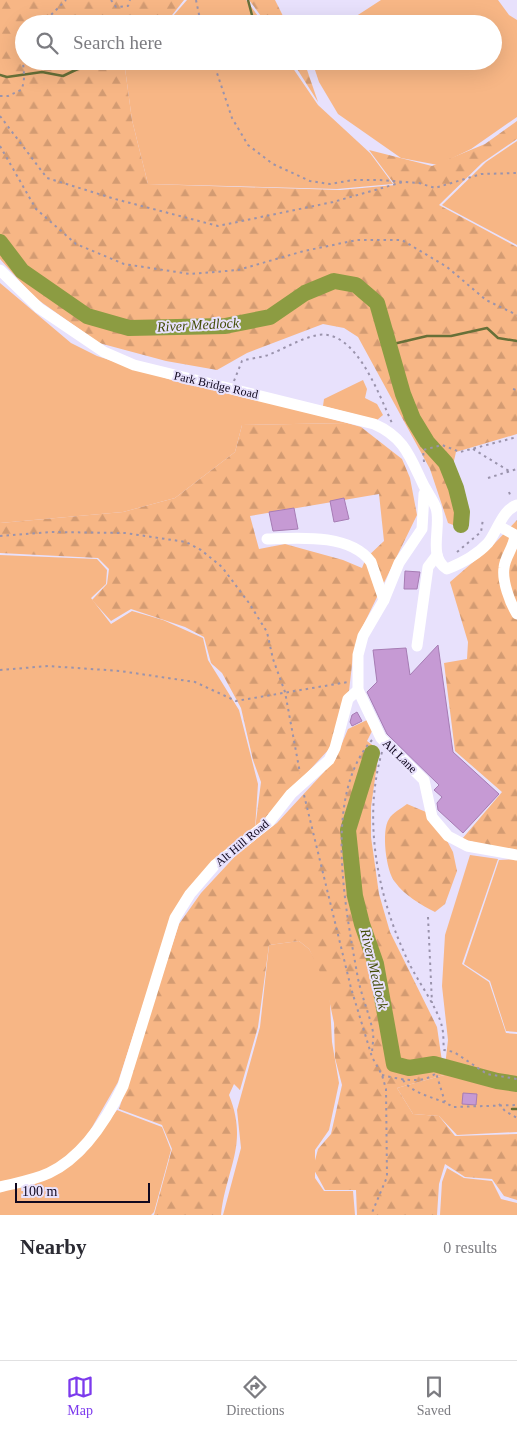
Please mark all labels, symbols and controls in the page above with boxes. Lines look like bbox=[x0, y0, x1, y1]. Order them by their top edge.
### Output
search box bbox=[15, 15, 502, 70]
icon: search bbox=[33, 29, 61, 57]
text: Search here bbox=[73, 32, 162, 53]
water label: River Medlock bbox=[156, 315, 240, 335]
street label: Park Bridge Road bbox=[173, 369, 259, 401]
street label: Alt Lane bbox=[380, 736, 420, 776]
street label: Alt Hill Road bbox=[212, 817, 272, 869]
water label: River Medlock bbox=[357, 926, 391, 1011]
scale bar bbox=[15, 1180, 150, 1203]
text: 100 m bbox=[22, 1184, 57, 1199]
text: Nearby bbox=[20, 1235, 87, 1259]
text: 0 results bbox=[443, 1239, 497, 1256]
tab: Map bbox=[66, 1373, 94, 1419]
tab: Directions bbox=[226, 1373, 285, 1419]
tab: Saved bbox=[417, 1373, 451, 1419]

